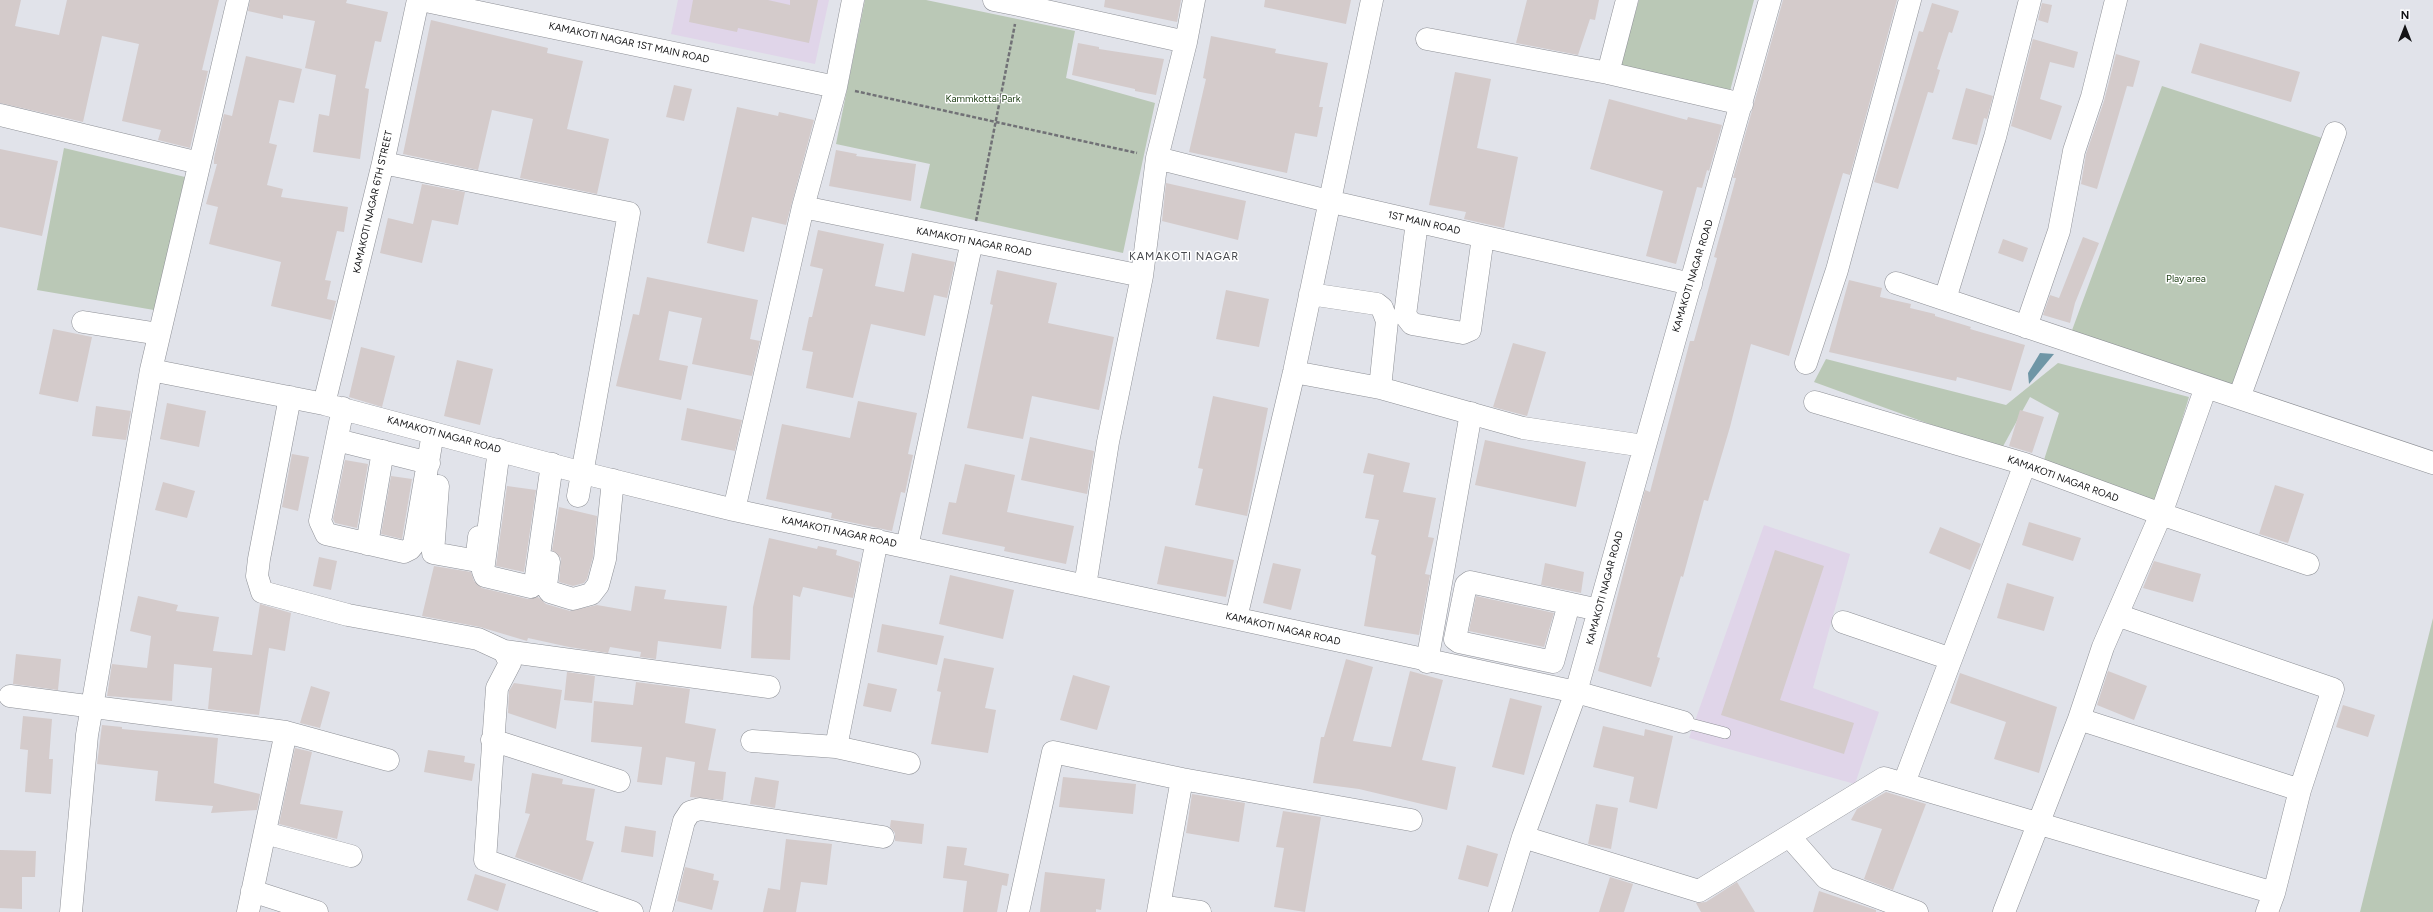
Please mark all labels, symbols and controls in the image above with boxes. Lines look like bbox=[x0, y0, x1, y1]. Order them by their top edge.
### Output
north arrow bbox=[2385, 8, 2425, 48]
text: N bbox=[2401, 9, 2409, 22]
street label: KAMAKOTI NAGAR 1ST MAIN ROAD bbox=[548, 20, 710, 66]
park label: Kammkottai Park bbox=[945, 93, 1021, 105]
street label: KAMAKOTI NAGAR 6TH STREET bbox=[351, 129, 395, 275]
street label: 1ST MAIN ROAD bbox=[1387, 209, 1461, 237]
street label: KAMAKOTI NAGAR ROAD bbox=[1670, 218, 1716, 334]
street label: KAMAKOTI NAGAR ROAD bbox=[915, 225, 1033, 259]
district label: KAMAKOTI NAGAR bbox=[1129, 250, 1239, 264]
park label: Play area bbox=[2166, 273, 2206, 285]
street label: KAMAKOTI NAGAR ROAD bbox=[386, 414, 502, 456]
street label: KAMAKOTI NAGAR ROAD bbox=[2006, 453, 2120, 505]
street label: KAMAKOTI NAGAR ROAD bbox=[780, 514, 898, 550]
street label: KAMAKOTI NAGAR ROAD bbox=[1584, 530, 1626, 646]
street label: KAMAKOTI NAGAR ROAD bbox=[1224, 610, 1342, 648]

